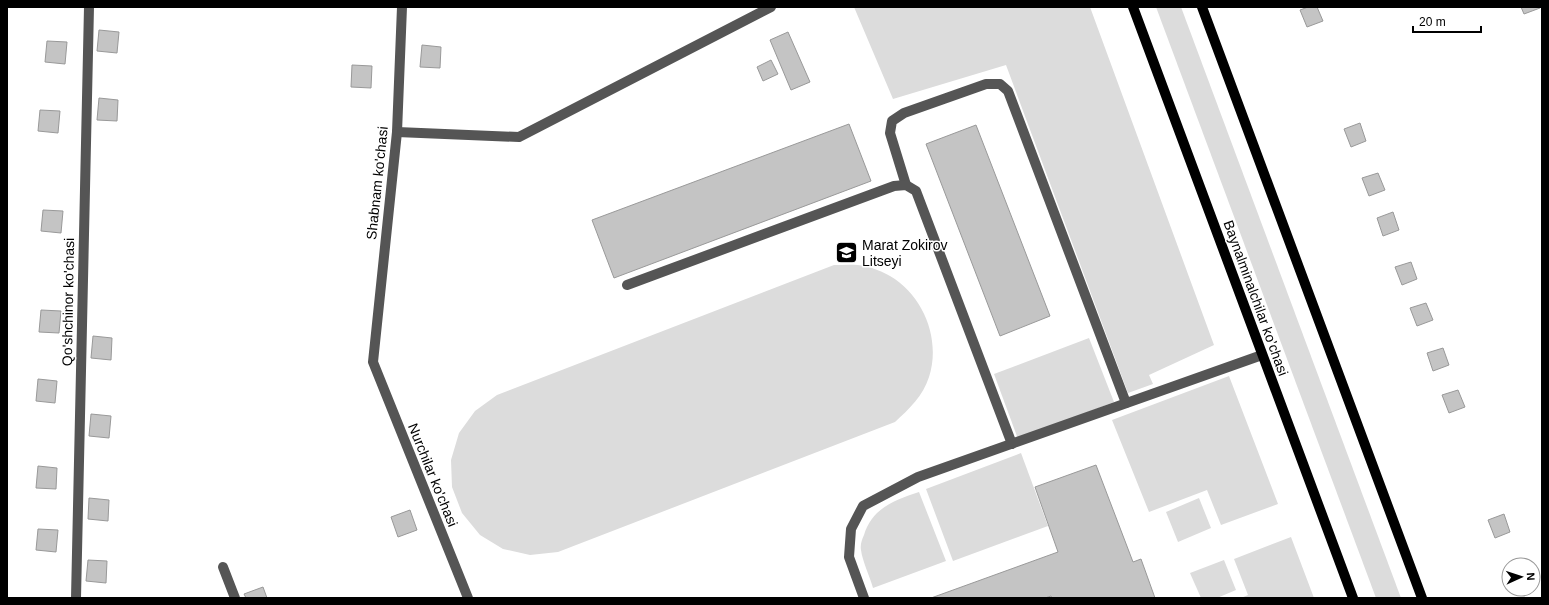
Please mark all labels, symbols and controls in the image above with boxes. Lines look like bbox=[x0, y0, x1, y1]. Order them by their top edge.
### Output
scale bar bbox=[1413, 8, 1481, 34]
text: 20 m bbox=[1419, 15, 1446, 29]
street label: Shabnam ko'chasi bbox=[363, 125, 391, 241]
street label: Baynalminalchilar ko’chasi bbox=[1220, 218, 1292, 378]
place label: Marat Zokirov Litseyi bbox=[862, 237, 948, 269]
street label: Qo'shchinor ko'chasi bbox=[59, 238, 77, 366]
school or university icon: Marat Zokirov Litseyi bbox=[833, 240, 859, 266]
street label: Nurchilar ko'chasi bbox=[405, 421, 461, 529]
north arrow bbox=[1501, 557, 1541, 597]
text: N bbox=[1525, 572, 1537, 581]

